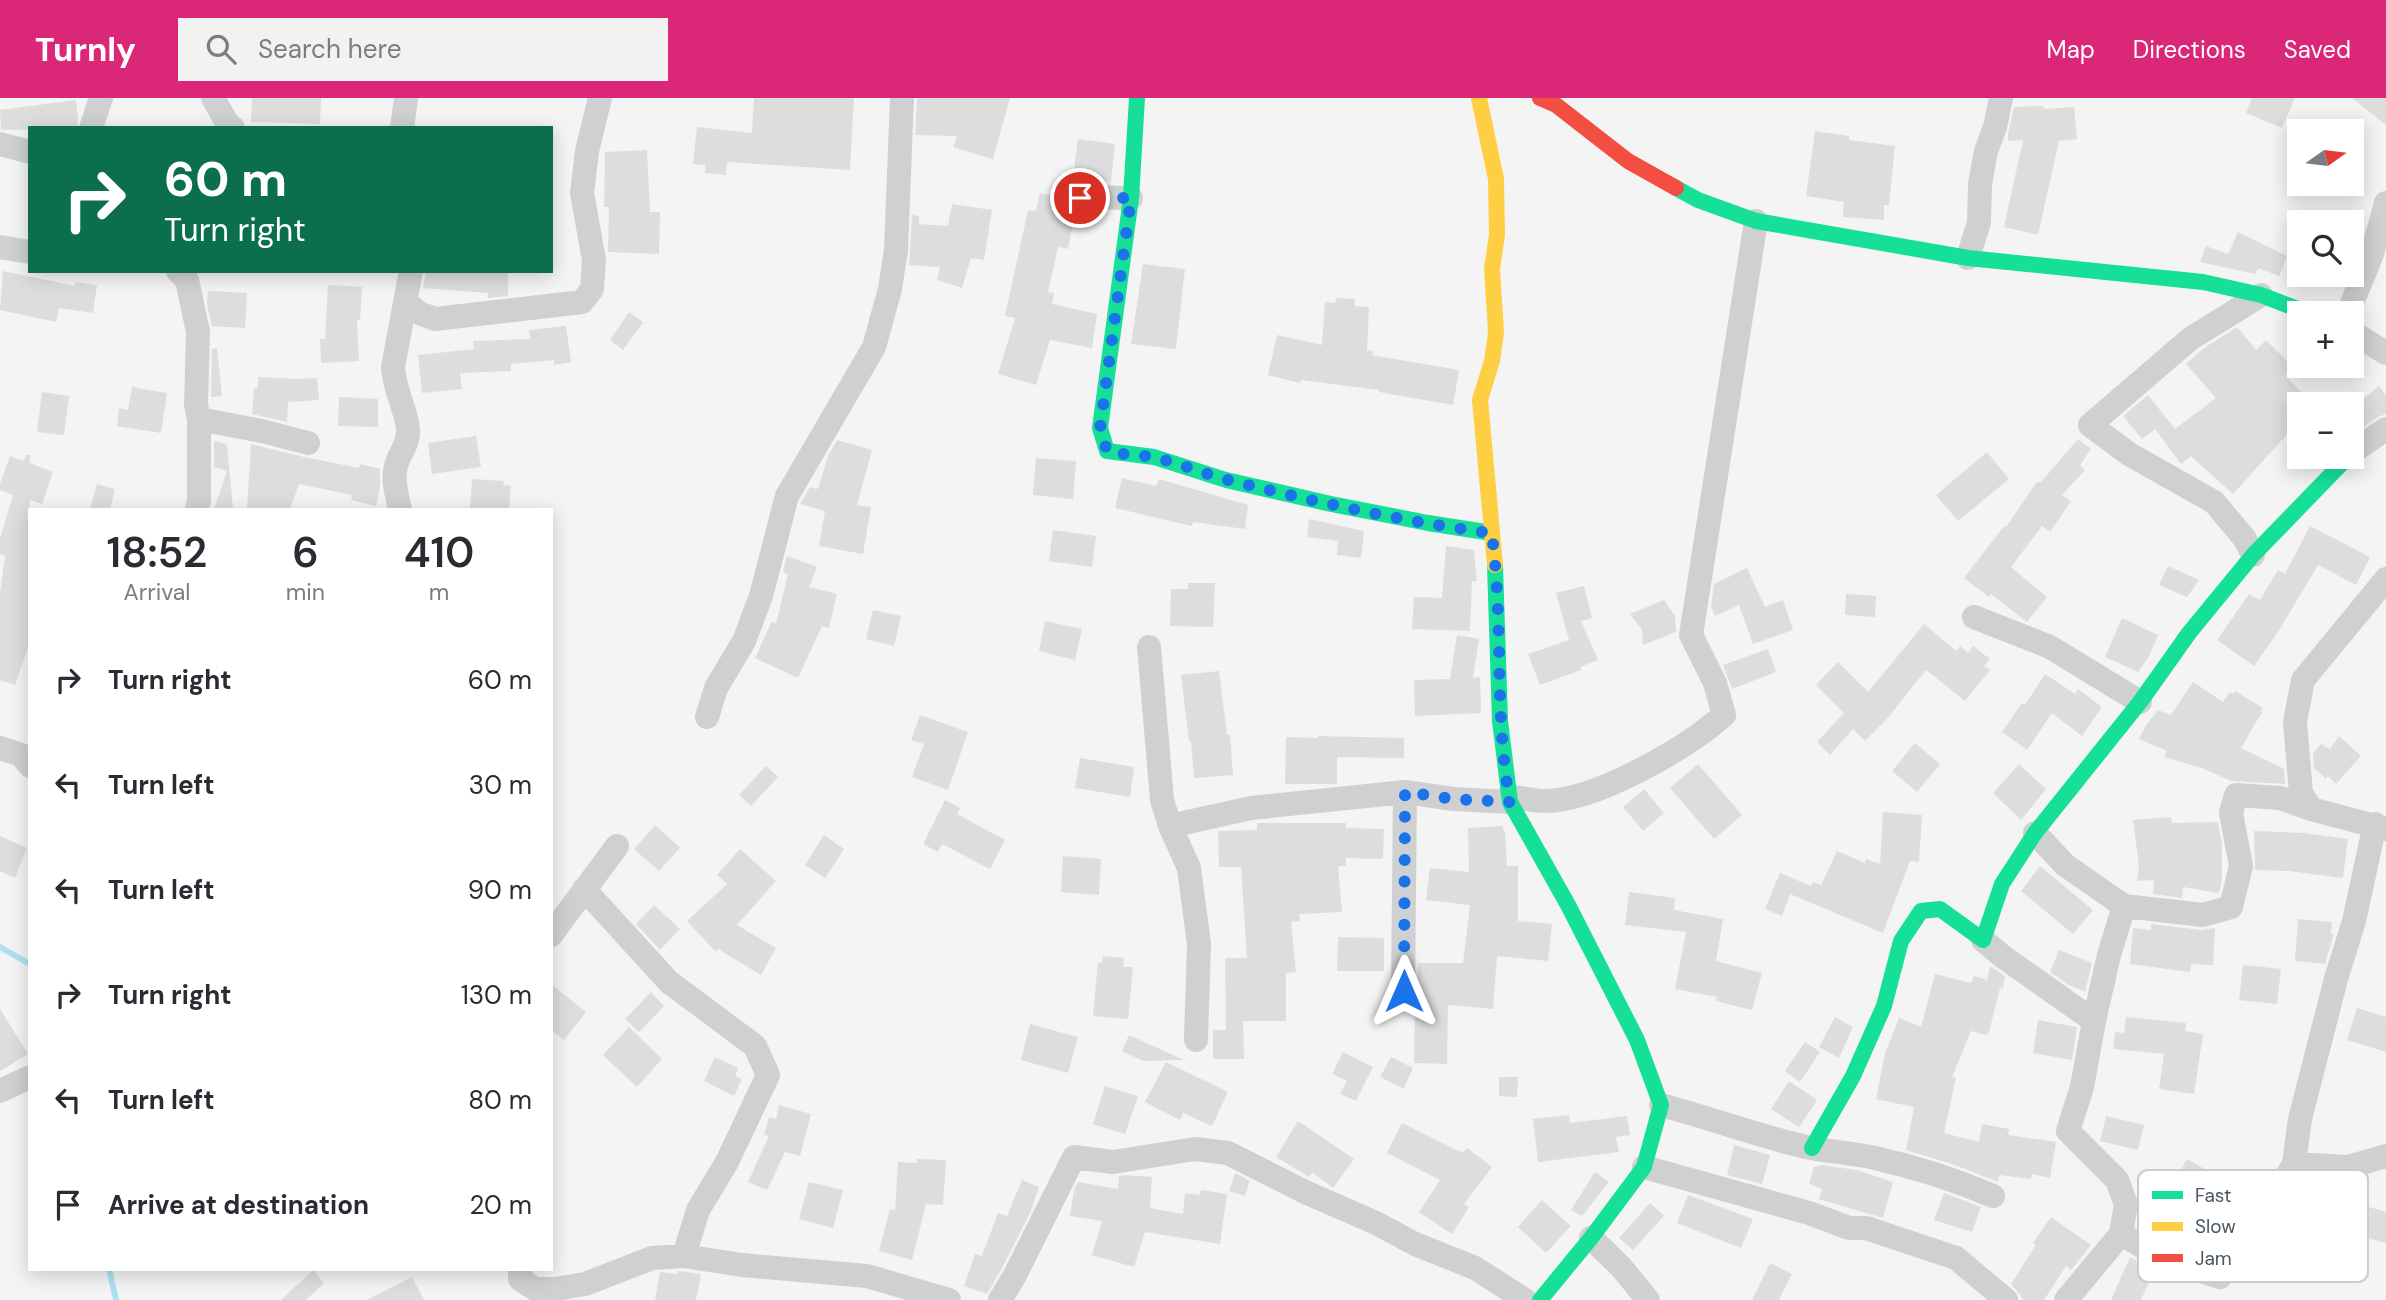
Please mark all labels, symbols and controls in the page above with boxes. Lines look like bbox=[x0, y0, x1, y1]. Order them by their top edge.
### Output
search box bbox=[178, 18, 668, 81]
text: Turnly bbox=[35, 28, 136, 71]
icon: search bbox=[202, 30, 240, 68]
text: Search here bbox=[258, 32, 401, 66]
text: Map bbox=[2047, 34, 2095, 65]
text: Directions bbox=[2133, 34, 2246, 65]
text: Saved bbox=[2284, 34, 2351, 65]
north arrow bbox=[2287, 119, 2364, 196]
map controls bbox=[2287, 119, 2364, 469]
text: 60 m bbox=[164, 147, 287, 211]
icon: right bbox=[49, 154, 140, 245]
pin bbox=[1050, 168, 1110, 228]
icon: arrive bbox=[1061, 179, 1099, 217]
text: Turn right bbox=[164, 209, 306, 251]
button: search bbox=[2287, 210, 2364, 287]
button: + bbox=[2287, 301, 2364, 378]
button: − bbox=[2287, 392, 2364, 469]
text: 18:52 bbox=[107, 525, 207, 580]
text: 6 bbox=[292, 525, 319, 580]
text: 410 bbox=[404, 525, 474, 580]
text: Arrival bbox=[123, 577, 190, 607]
text: min bbox=[286, 577, 325, 607]
text: m bbox=[429, 577, 449, 607]
icon: right bbox=[49, 661, 87, 699]
text: Turn right bbox=[108, 663, 232, 697]
text: 60 m bbox=[468, 663, 532, 697]
icon: left bbox=[49, 766, 87, 804]
text: Turn left bbox=[108, 768, 215, 802]
text: 30 m bbox=[469, 768, 532, 802]
icon: left bbox=[49, 871, 87, 909]
text: Turn left bbox=[108, 873, 215, 907]
text: 90 m bbox=[468, 873, 532, 907]
position arrow bbox=[1367, 954, 1441, 1028]
icon: right bbox=[49, 976, 87, 1014]
text: Turn right bbox=[108, 978, 232, 1012]
text: 130 m bbox=[461, 978, 532, 1012]
icon: left bbox=[49, 1081, 87, 1119]
text: Turn left bbox=[108, 1083, 215, 1117]
text: 80 m bbox=[468, 1083, 532, 1117]
legend bbox=[2138, 1170, 2368, 1282]
text: Fast bbox=[2195, 1183, 2231, 1208]
icon: arrive bbox=[49, 1186, 87, 1224]
text: Arrive at destination bbox=[108, 1188, 369, 1222]
text: 20 m bbox=[469, 1188, 532, 1222]
text: Slow bbox=[2195, 1214, 2236, 1239]
text: Jam bbox=[2195, 1246, 2232, 1271]

